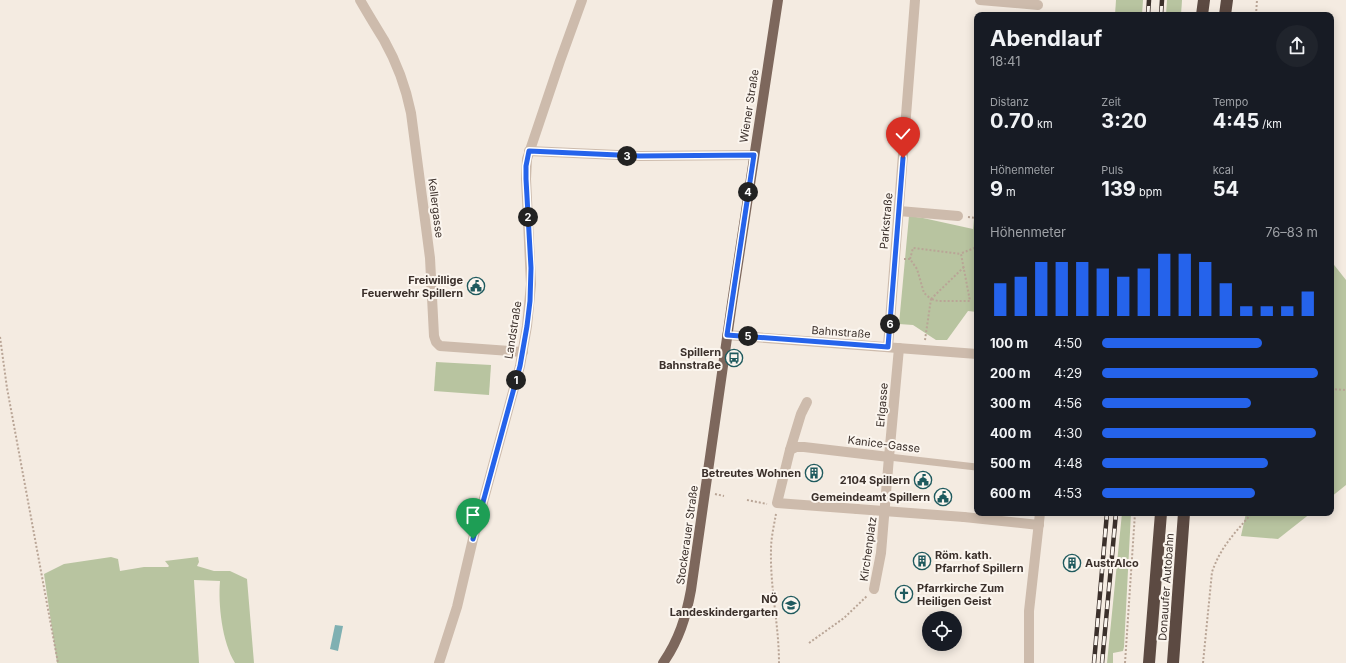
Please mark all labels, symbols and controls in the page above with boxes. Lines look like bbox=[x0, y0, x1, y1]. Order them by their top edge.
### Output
text: Abendlauf bbox=[990, 25, 1102, 51]
button: share bbox=[1276, 25, 1318, 67]
text: 18:41 bbox=[990, 53, 1021, 69]
street label: Wiener Straße bbox=[736, 68, 762, 144]
text: Distanz bbox=[990, 95, 1029, 109]
text: Zeit bbox=[1101, 95, 1121, 109]
text: Tempo bbox=[1213, 95, 1248, 109]
text: 0.70 bbox=[990, 109, 1034, 133]
text: 3:20 bbox=[1101, 109, 1147, 133]
text: 4:45 bbox=[1213, 109, 1259, 133]
pin bbox=[886, 117, 920, 158]
text: km bbox=[1034, 117, 1053, 131]
text: /km bbox=[1259, 117, 1282, 131]
icon: check bbox=[892, 123, 914, 145]
pin: 3 bbox=[617, 146, 637, 166]
text: 3 bbox=[623, 149, 631, 163]
text: Höhenmeter bbox=[990, 163, 1054, 177]
text: Puls bbox=[1101, 163, 1123, 177]
text: kcal bbox=[1213, 163, 1234, 177]
street label: Kellergasse bbox=[425, 177, 447, 239]
text: 9 bbox=[990, 177, 1003, 201]
text: 139 bbox=[1101, 177, 1136, 201]
text: 54 bbox=[1213, 177, 1239, 201]
pin: 4 bbox=[738, 182, 758, 202]
text: 4 bbox=[744, 185, 752, 199]
text: m bbox=[1003, 185, 1016, 199]
text: bpm bbox=[1136, 185, 1162, 199]
street label: Parkstraße bbox=[877, 192, 895, 250]
pin: 2 bbox=[518, 207, 538, 227]
text: 2 bbox=[525, 210, 531, 224]
text: Höhenmeter bbox=[990, 224, 1066, 240]
text: 76–83 m bbox=[1265, 224, 1318, 240]
place label: Freiwillige Feuerwehr Spillern bbox=[362, 273, 463, 300]
public building icon: Freiwillige Feuerwehr Spillern bbox=[466, 276, 486, 296]
street label: Landstraße bbox=[502, 300, 524, 360]
pin: 6 bbox=[880, 314, 900, 334]
text: 6 bbox=[886, 317, 894, 331]
street label: Bahnstraße bbox=[811, 323, 871, 341]
pin: 5 bbox=[738, 326, 758, 346]
text: 5 bbox=[744, 329, 752, 343]
text: 100 m bbox=[990, 335, 1028, 351]
text: 4:50 bbox=[1054, 335, 1082, 351]
place label: Spillern Bahnstraße bbox=[659, 345, 721, 372]
bus stop icon: Spillern Bahnstraße bbox=[724, 348, 744, 368]
text: 200 m bbox=[990, 365, 1031, 381]
text: 4:29 bbox=[1054, 365, 1082, 381]
pin: 1 bbox=[506, 370, 526, 390]
text: 1 bbox=[514, 373, 518, 387]
street label: Erlgasse bbox=[873, 382, 891, 428]
text: 300 m bbox=[990, 395, 1031, 411]
text: 4:56 bbox=[1054, 395, 1082, 411]
text: 400 m bbox=[990, 425, 1031, 441]
text: 4:30 bbox=[1054, 425, 1082, 441]
street label: Kanice-Gasse bbox=[847, 433, 921, 455]
text: 500 m bbox=[990, 455, 1031, 471]
text: 4:48 bbox=[1054, 455, 1083, 471]
building icon: Betreutes Wohnen bbox=[804, 463, 824, 483]
place label: Betreutes Wohnen bbox=[702, 466, 801, 480]
public building icon: 2104 Spillern bbox=[913, 470, 933, 490]
place label: 2104 Spillern bbox=[840, 473, 910, 487]
street label: Stockerauer Straße bbox=[673, 484, 701, 586]
text: 600 m bbox=[990, 485, 1031, 501]
text: 4:53 bbox=[1054, 485, 1082, 501]
public building icon: Gemeindeamt Spillern bbox=[933, 487, 953, 507]
place label: Gemeindeamt Spillern bbox=[811, 490, 930, 504]
pin bbox=[456, 498, 490, 539]
icon: arrive bbox=[462, 504, 484, 526]
street label: Kirchenplatz bbox=[857, 516, 879, 582]
street label: Donauufer Autobahn bbox=[1155, 533, 1177, 641]
place label: Röm. kath. Pfarrhof Spillern bbox=[935, 548, 1024, 575]
building icon: Röm. kath. Pfarrhof Spillern bbox=[912, 551, 932, 571]
building icon: AustrAlco bbox=[1062, 553, 1082, 573]
place label: AustrAlco bbox=[1085, 556, 1139, 570]
place label: Pfarrkirche Zum Heiligen Geist bbox=[917, 581, 1004, 608]
church icon: Pfarrkirche Zum Heiligen Geist bbox=[894, 584, 914, 604]
place label: NÖ Landeskindergarten bbox=[670, 592, 778, 619]
school or university icon: NÖ Landeskindergarten bbox=[781, 595, 801, 615]
map controls bbox=[922, 611, 962, 651]
button: locate bbox=[922, 611, 962, 651]

